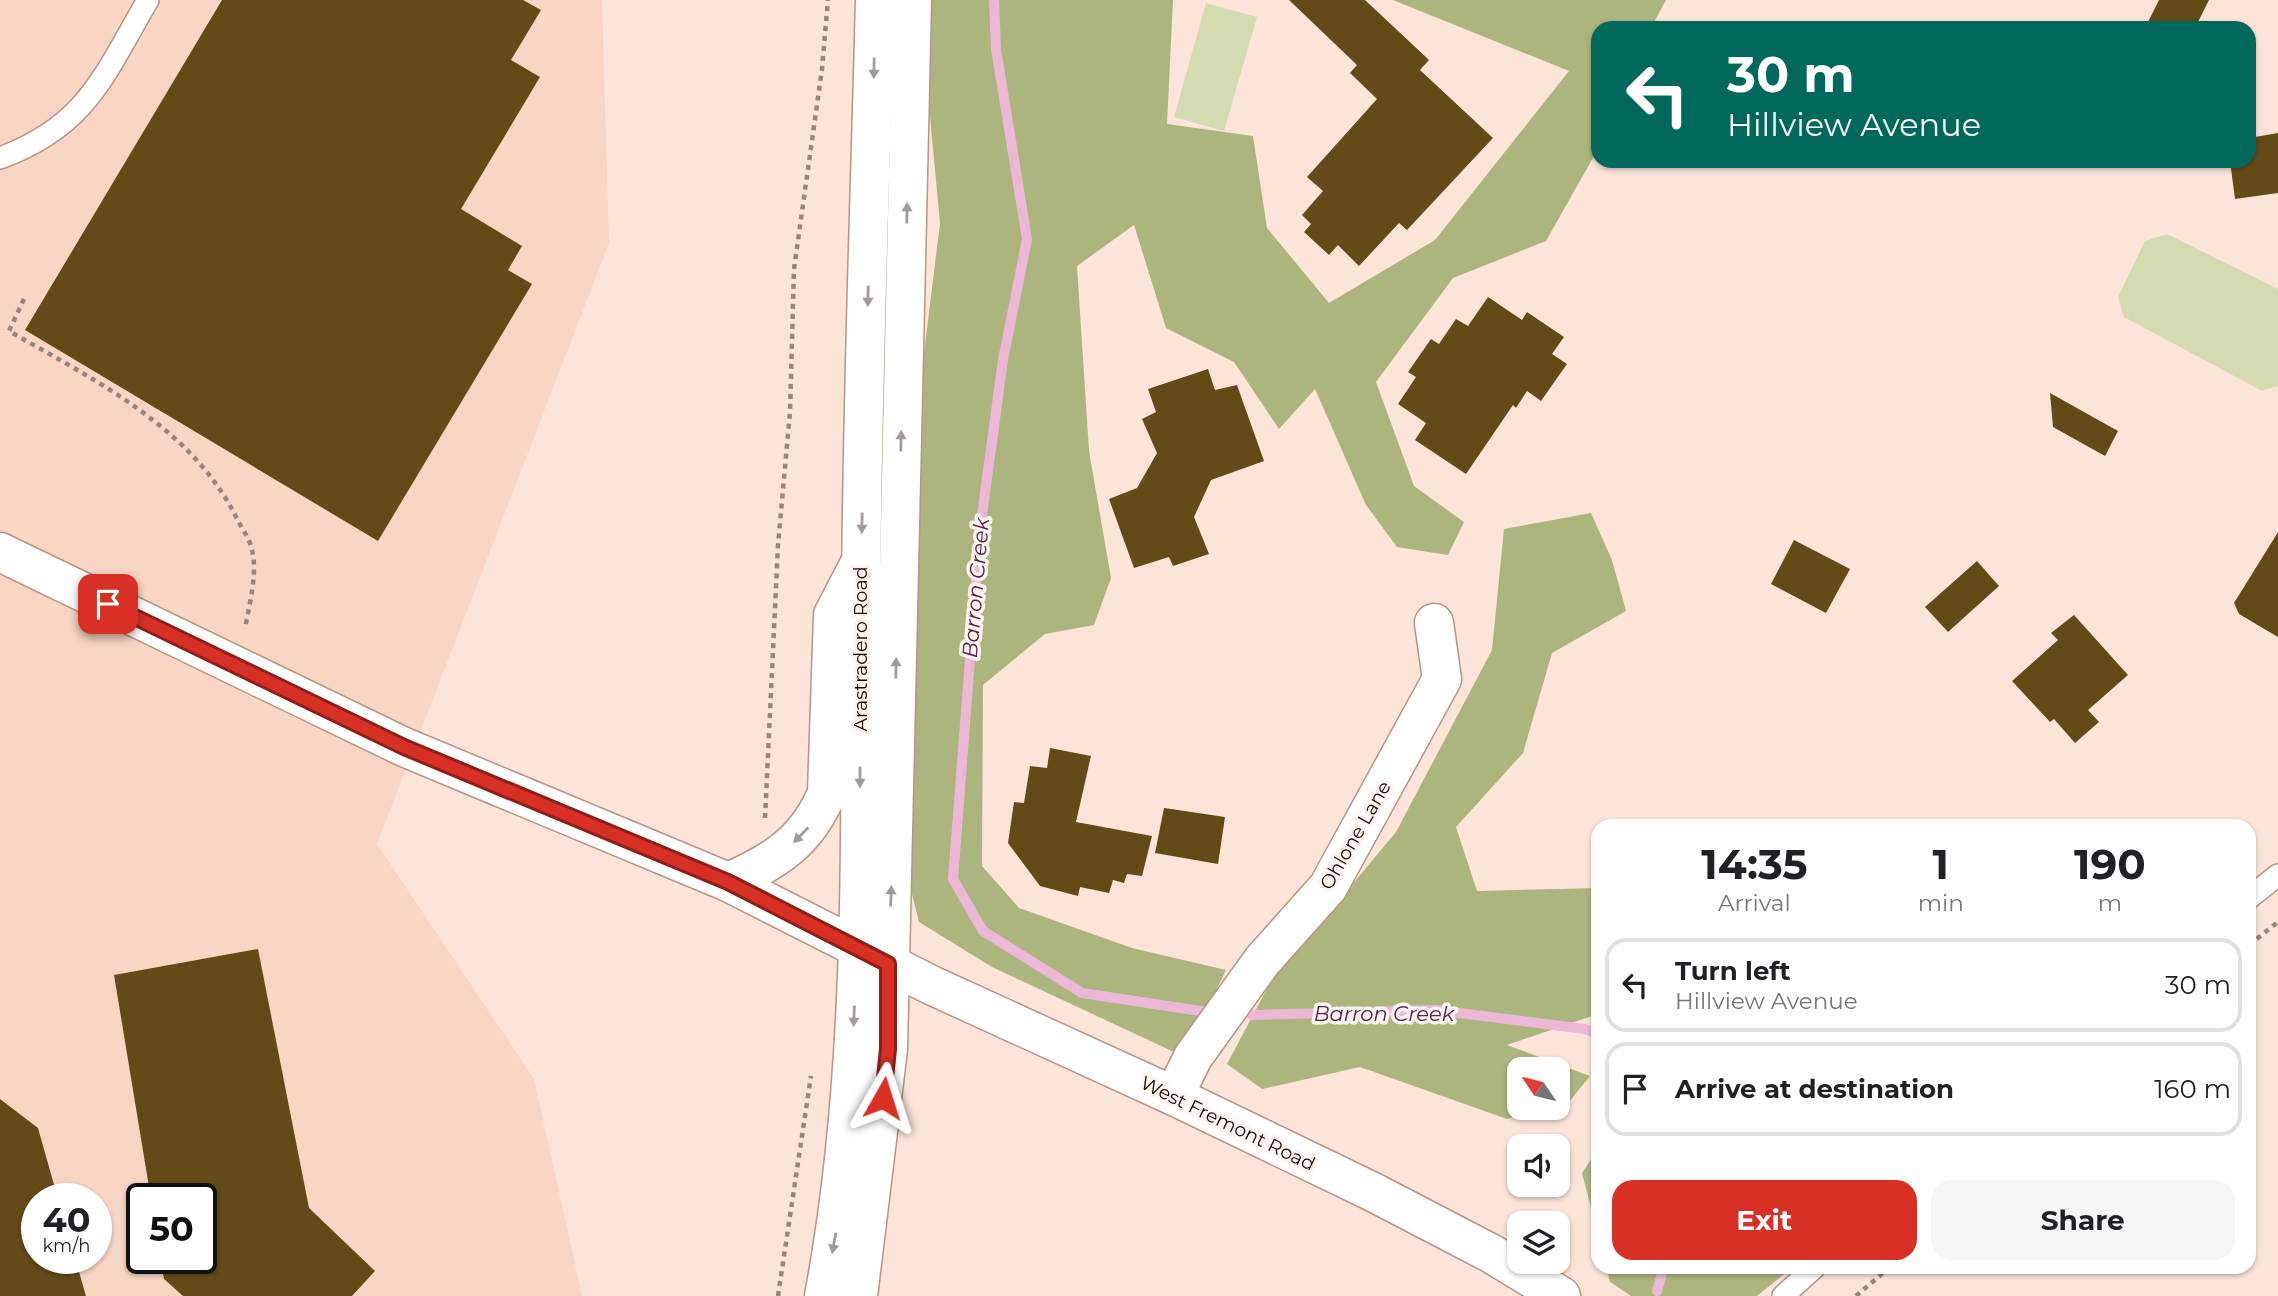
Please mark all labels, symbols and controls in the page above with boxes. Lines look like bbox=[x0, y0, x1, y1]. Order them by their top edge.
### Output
text: 30 m bbox=[1727, 45, 1855, 104]
icon: left bbox=[1612, 49, 1703, 140]
one-way arrow bbox=[868, 57, 879, 79]
text: Hillview Avenue bbox=[1727, 105, 1981, 144]
one-way arrow bbox=[901, 202, 912, 224]
one-way arrow bbox=[862, 285, 873, 307]
one-way arrow bbox=[896, 430, 907, 452]
one-way arrow bbox=[856, 512, 868, 534]
water label: Barron Creek bbox=[957, 515, 994, 659]
street label: Arastradero Road bbox=[849, 566, 872, 732]
pin bbox=[78, 574, 138, 634]
icon: arrive bbox=[89, 585, 127, 623]
one-way arrow bbox=[890, 657, 902, 679]
one-way arrow bbox=[854, 766, 866, 788]
street label: Ohlone Lane bbox=[1315, 777, 1396, 894]
one-way arrow bbox=[793, 827, 810, 844]
text: 14:35 bbox=[1701, 838, 1807, 890]
text: 1 bbox=[1932, 838, 1949, 890]
text: 190 bbox=[2074, 838, 2146, 890]
one-way arrow bbox=[885, 884, 897, 906]
text: Arrival bbox=[1718, 889, 1791, 917]
text: min bbox=[1918, 889, 1964, 917]
text: m bbox=[2098, 889, 2122, 917]
text: Turn left bbox=[1675, 955, 1791, 987]
icon: left bbox=[1616, 966, 1654, 1004]
text: 30 m bbox=[2165, 969, 2231, 1001]
text: Hillview Avenue bbox=[1675, 987, 1858, 1015]
water label: Barron Creek bbox=[1314, 1001, 1456, 1026]
one-way arrow bbox=[849, 1006, 860, 1028]
north arrow bbox=[1507, 1057, 1570, 1120]
map controls bbox=[1507, 1057, 1570, 1274]
position arrow bbox=[846, 1061, 920, 1135]
icon: arrive bbox=[1616, 1070, 1654, 1108]
street label: West Fremont Road bbox=[1137, 1071, 1319, 1176]
text: Arrive at destination bbox=[1675, 1073, 1954, 1105]
text: 160 m bbox=[2154, 1073, 2231, 1105]
button: sound bbox=[1507, 1134, 1570, 1197]
button: Exit bbox=[1612, 1180, 1917, 1260]
button: Share bbox=[1931, 1180, 2235, 1260]
speed limit sign: 50 bbox=[126, 1183, 217, 1274]
text: 40 bbox=[43, 1198, 90, 1241]
button: layers bbox=[1507, 1211, 1570, 1274]
one-way arrow bbox=[828, 1232, 839, 1254]
text: km/h bbox=[42, 1235, 91, 1257]

